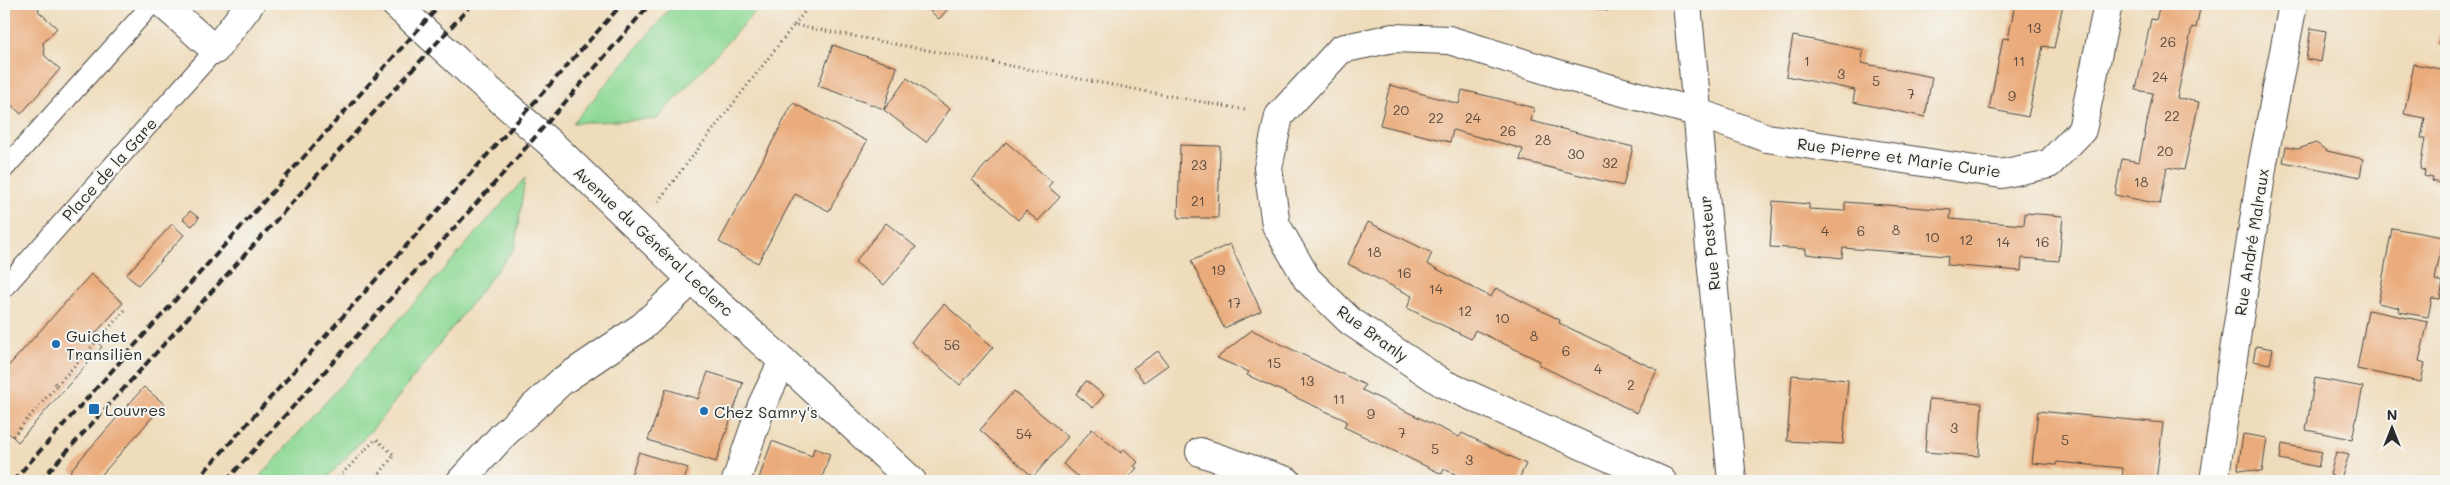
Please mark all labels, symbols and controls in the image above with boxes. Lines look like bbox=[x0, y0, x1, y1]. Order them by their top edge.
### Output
house number: 13 bbox=[2027, 18, 2041, 37]
house number: 26 bbox=[2160, 32, 2176, 51]
house number: 1 bbox=[1804, 51, 1810, 70]
house number: 11 bbox=[2013, 51, 2025, 70]
house number: 3 bbox=[1837, 64, 1845, 83]
house number: 24 bbox=[2152, 67, 2169, 86]
house number: 5 bbox=[1872, 71, 1880, 90]
house number: 7 bbox=[1907, 84, 1915, 103]
house number: 9 bbox=[2008, 86, 2016, 105]
house number: 20 bbox=[1393, 100, 1410, 119]
house number: 22 bbox=[2164, 106, 2180, 125]
house number: 22 bbox=[1428, 108, 1444, 127]
house number: 24 bbox=[1465, 108, 1482, 127]
street label: Place de la Gare bbox=[57, 113, 161, 225]
house number: 26 bbox=[1500, 121, 1516, 140]
house number: 28 bbox=[1535, 130, 1551, 149]
street label: Rue Pierre et Marie Curie bbox=[1796, 132, 2002, 182]
house number: 20 bbox=[2157, 141, 2174, 160]
house number: 30 bbox=[1568, 144, 1585, 163]
house number: 32 bbox=[1602, 153, 1618, 172]
house number: 23 bbox=[1191, 155, 1207, 174]
street label: Avenue du Général Leclerc bbox=[570, 161, 738, 321]
street label: Rue André Malraux bbox=[2229, 167, 2273, 317]
house number: 18 bbox=[2134, 172, 2148, 191]
house number: 21 bbox=[1191, 191, 1205, 210]
street label: Rue Pasteur bbox=[1694, 195, 1724, 291]
house number: 8 bbox=[1892, 220, 1900, 239]
house number: 4 bbox=[1821, 221, 1830, 240]
house number: 6 bbox=[1857, 221, 1865, 240]
house number: 10 bbox=[1925, 227, 1940, 246]
house number: 12 bbox=[1959, 230, 1973, 249]
house number: 14 bbox=[1996, 232, 2011, 251]
house number: 16 bbox=[2035, 232, 2049, 251]
house number: 18 bbox=[1367, 242, 1381, 261]
house number: 19 bbox=[1211, 260, 1225, 279]
house number: 16 bbox=[1397, 263, 1411, 282]
house number: 14 bbox=[1429, 279, 1444, 298]
house number: 17 bbox=[1227, 293, 1241, 312]
street label: Rue Branly bbox=[1333, 300, 1413, 366]
house number: 12 bbox=[1458, 301, 1472, 320]
house number: 10 bbox=[1495, 308, 1510, 327]
place label: Guichet Transilien bbox=[66, 325, 142, 364]
house number: 8 bbox=[1530, 326, 1538, 345]
house number: 56 bbox=[944, 335, 960, 354]
marker: Guichet Transilien bbox=[50, 338, 62, 350]
house number: 6 bbox=[1562, 341, 1570, 360]
house number: 15 bbox=[1267, 353, 1281, 372]
house number: 4 bbox=[1594, 359, 1603, 378]
house number: 13 bbox=[1300, 371, 1314, 390]
house number: 2 bbox=[1627, 375, 1635, 394]
house number: 11 bbox=[1333, 389, 1345, 408]
place label: Louvres bbox=[105, 399, 166, 420]
place label: Chez Samry's bbox=[714, 401, 818, 422]
marker: Louvres bbox=[87, 402, 101, 416]
north arrow bbox=[2368, 402, 2418, 452]
house number: 9 bbox=[1367, 404, 1375, 423]
marker: Chez Samry's bbox=[698, 405, 710, 417]
text: N bbox=[2387, 405, 2397, 424]
house number: 3 bbox=[1950, 418, 1958, 437]
house number: 7 bbox=[1398, 423, 1406, 442]
house number: 54 bbox=[1016, 424, 1033, 443]
house number: 5 bbox=[2061, 430, 2069, 449]
house number: 5 bbox=[1431, 439, 1439, 458]
house number: 3 bbox=[1465, 450, 1473, 469]

